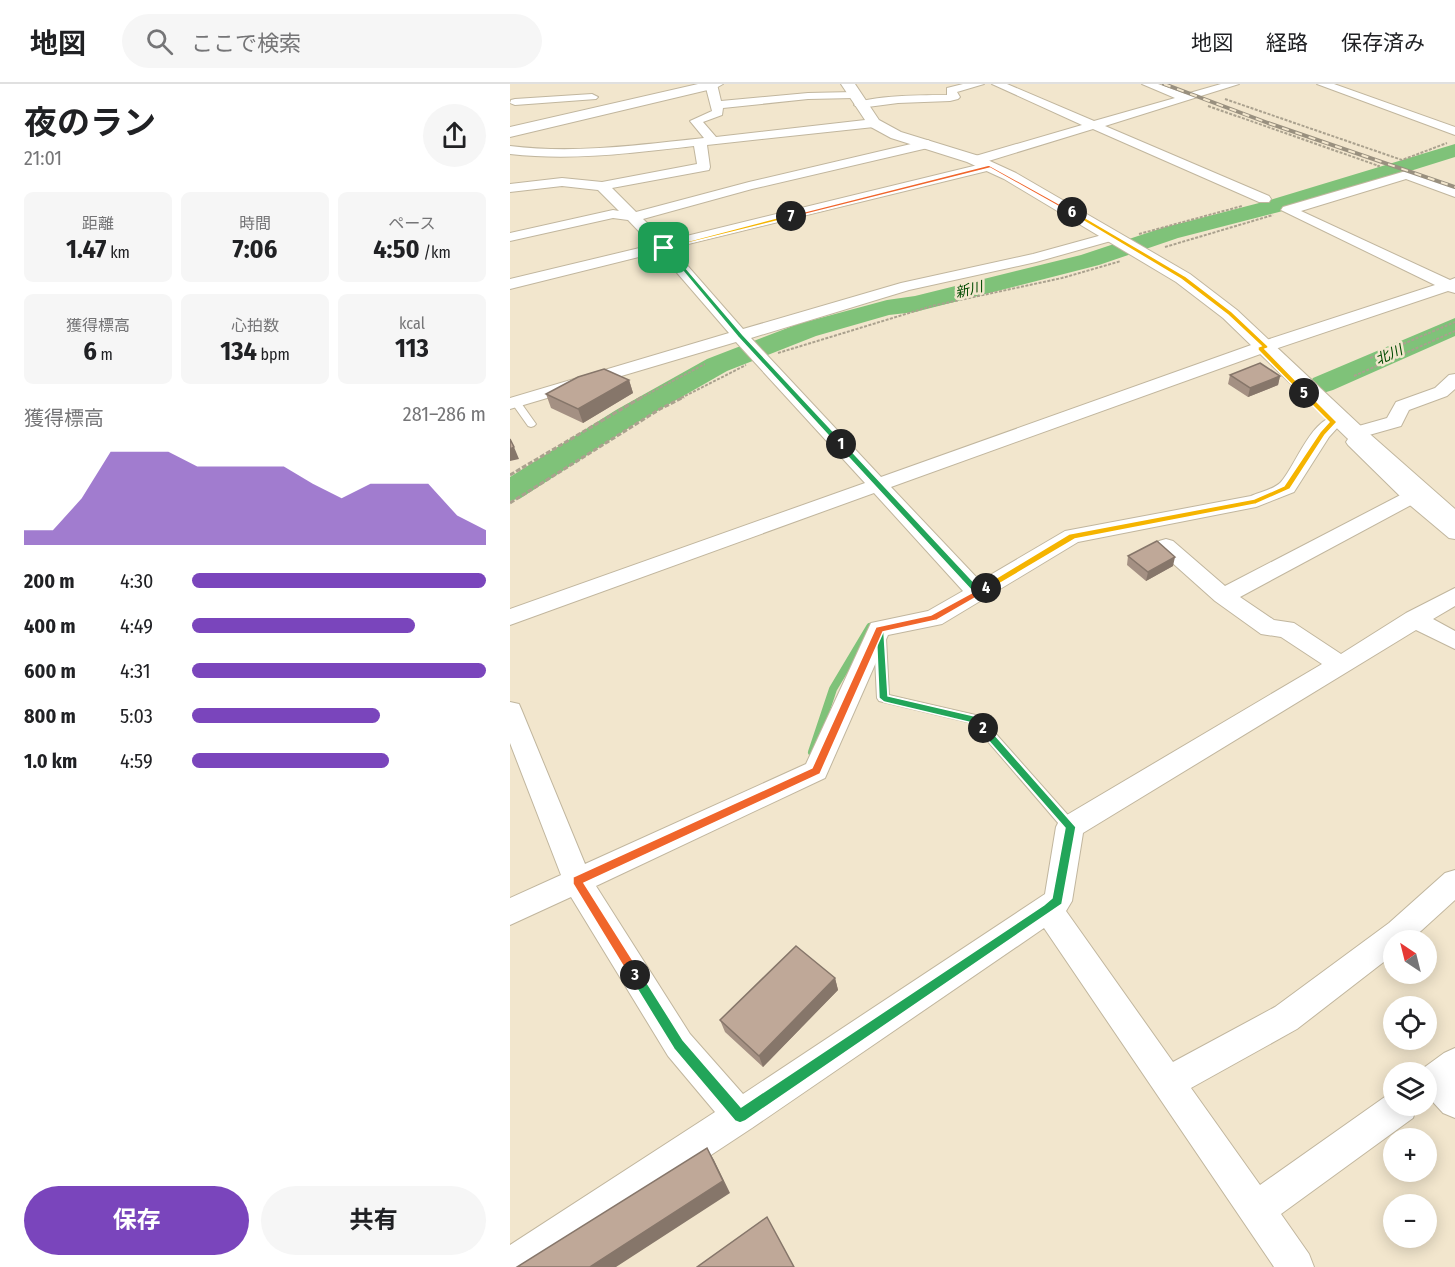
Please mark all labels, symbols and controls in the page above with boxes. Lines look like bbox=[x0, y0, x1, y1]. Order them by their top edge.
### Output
search box bbox=[122, 14, 542, 68]
icon: search bbox=[143, 25, 176, 58]
text: 地図 bbox=[30, 27, 86, 60]
text: ここで検索 bbox=[191, 30, 301, 57]
text: 地図 bbox=[1191, 30, 1233, 56]
text: 経路 bbox=[1266, 30, 1308, 56]
text: 保存済み bbox=[1341, 30, 1425, 56]
text: 夜のラン bbox=[24, 103, 156, 143]
button: share bbox=[423, 104, 486, 167]
text: 21:01 bbox=[24, 146, 62, 170]
pin: 6 bbox=[1057, 197, 1087, 227]
pin: 7 bbox=[776, 201, 806, 231]
text: 6 bbox=[1068, 202, 1076, 221]
text: 7 bbox=[788, 206, 794, 225]
text: 距離 bbox=[82, 214, 114, 233]
text: 時間 bbox=[239, 214, 271, 233]
text: ペース bbox=[388, 214, 436, 233]
pin bbox=[638, 222, 689, 273]
icon: arrive bbox=[647, 231, 680, 264]
text: 1.47 bbox=[66, 234, 106, 265]
text: 7:06 bbox=[233, 234, 277, 265]
text: 4:50 bbox=[373, 234, 420, 265]
text: km bbox=[106, 243, 130, 262]
text: /km bbox=[420, 243, 451, 262]
water label: 新川 bbox=[953, 278, 987, 302]
text: kcal bbox=[399, 314, 425, 333]
text: 獲得標高 bbox=[66, 316, 130, 335]
text: 心拍数 bbox=[231, 316, 279, 335]
text: 113 bbox=[395, 333, 429, 364]
text: 6 bbox=[83, 336, 97, 367]
text: 134 bbox=[220, 336, 257, 367]
water label: 北川 bbox=[1373, 341, 1407, 368]
text: m bbox=[97, 345, 113, 364]
text: bpm bbox=[257, 345, 290, 364]
pin: 5 bbox=[1289, 378, 1319, 408]
text: 5 bbox=[1300, 383, 1308, 402]
text: 281–286 m bbox=[403, 402, 486, 426]
text: 獲得標高 bbox=[24, 406, 104, 430]
pin: 1 bbox=[826, 429, 856, 459]
text: 1 bbox=[838, 434, 844, 453]
text: 200 m bbox=[24, 569, 75, 593]
text: 4:30 bbox=[120, 569, 154, 593]
pin: 4 bbox=[971, 573, 1001, 603]
text: 4 bbox=[982, 578, 990, 597]
text: 400 m bbox=[24, 614, 76, 638]
text: 4:49 bbox=[120, 614, 153, 638]
text: 600 m bbox=[24, 659, 76, 683]
text: 4:31 bbox=[120, 659, 150, 683]
text: 800 m bbox=[24, 704, 76, 728]
text: 5:03 bbox=[120, 704, 153, 728]
pin: 2 bbox=[968, 713, 998, 743]
text: 2 bbox=[979, 718, 987, 737]
text: 1.0 km bbox=[24, 749, 77, 773]
text: 4:59 bbox=[120, 749, 153, 773]
north arrow bbox=[1383, 930, 1437, 984]
map controls bbox=[1383, 930, 1437, 1248]
pin: 3 bbox=[620, 960, 650, 990]
text: 3 bbox=[631, 965, 639, 984]
button: locate bbox=[1383, 996, 1437, 1050]
button: layers bbox=[1383, 1062, 1437, 1116]
button: + bbox=[1383, 1128, 1437, 1182]
button: 保存 bbox=[24, 1186, 249, 1255]
button: 共有 bbox=[261, 1186, 486, 1255]
button: − bbox=[1383, 1194, 1437, 1248]

